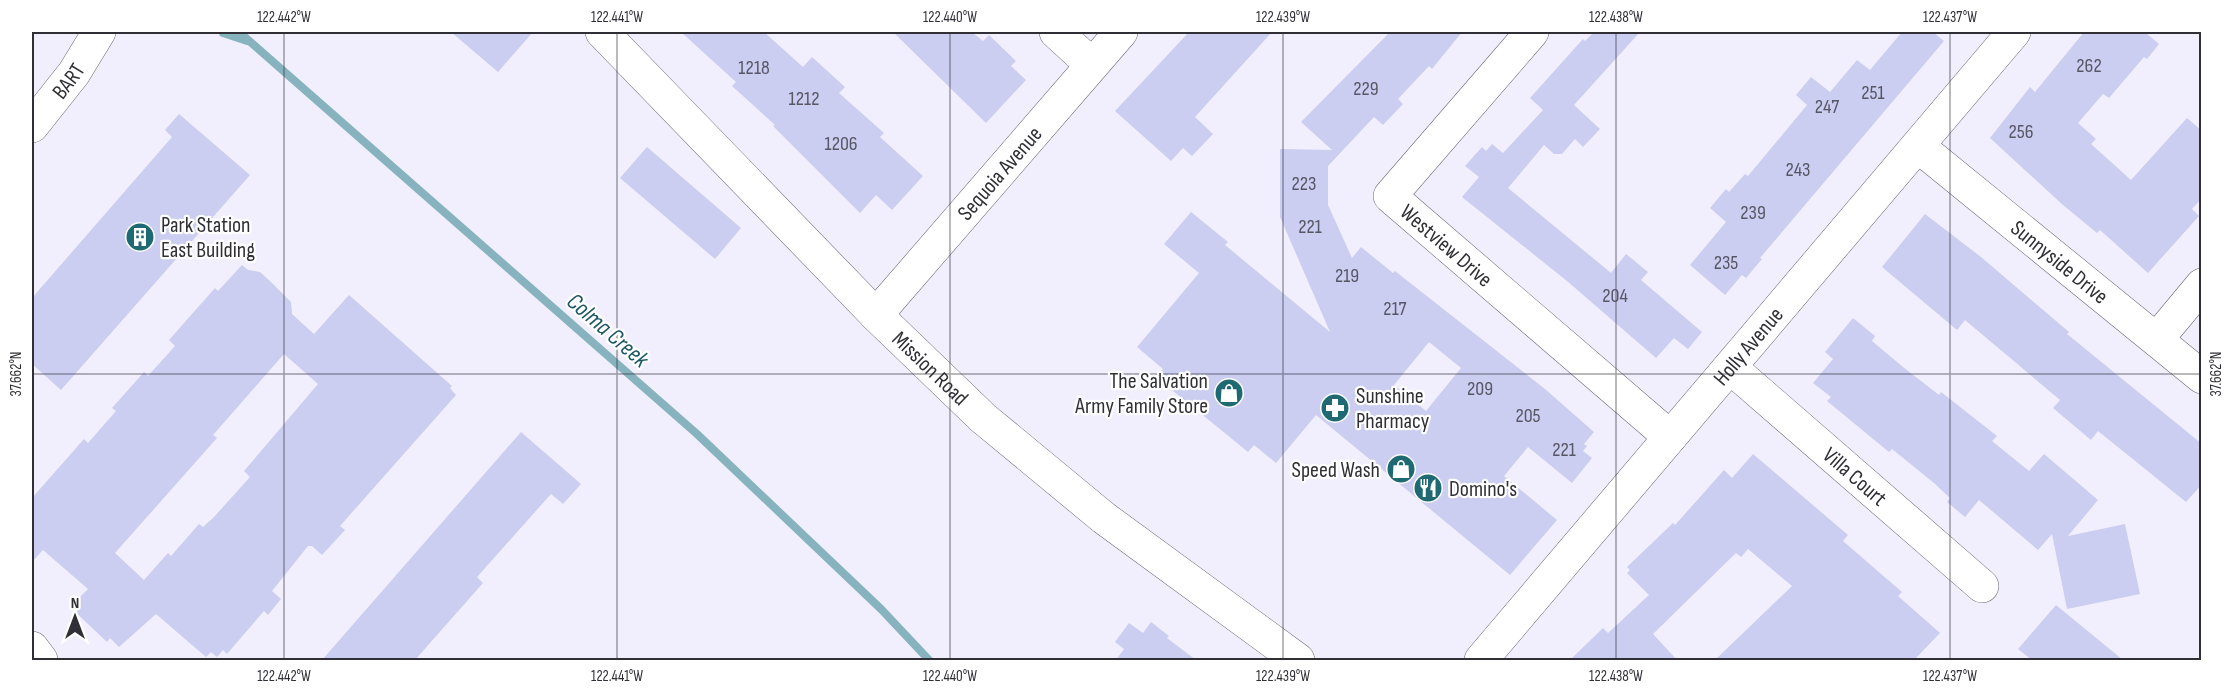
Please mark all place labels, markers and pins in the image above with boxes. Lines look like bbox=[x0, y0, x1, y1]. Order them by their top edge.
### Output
place label: Park Station East Building bbox=[161, 212, 255, 264]
building icon: Park Station East Building bbox=[124, 221, 156, 253]
place label: The Salvation Army Family Store bbox=[1074, 368, 1208, 420]
shop icon: The Salvation Army Family Store bbox=[1213, 377, 1245, 409]
place label: Sunshine Pharmacy bbox=[1356, 383, 1430, 435]
pharmacy icon: Sunshine Pharmacy bbox=[1319, 392, 1351, 424]
shop icon: Speed Wash bbox=[1385, 453, 1417, 485]
place label: Speed Wash bbox=[1292, 457, 1380, 484]
restaurant icon: Domino's bbox=[1412, 472, 1444, 504]
place label: Domino's bbox=[1449, 476, 1517, 503]

